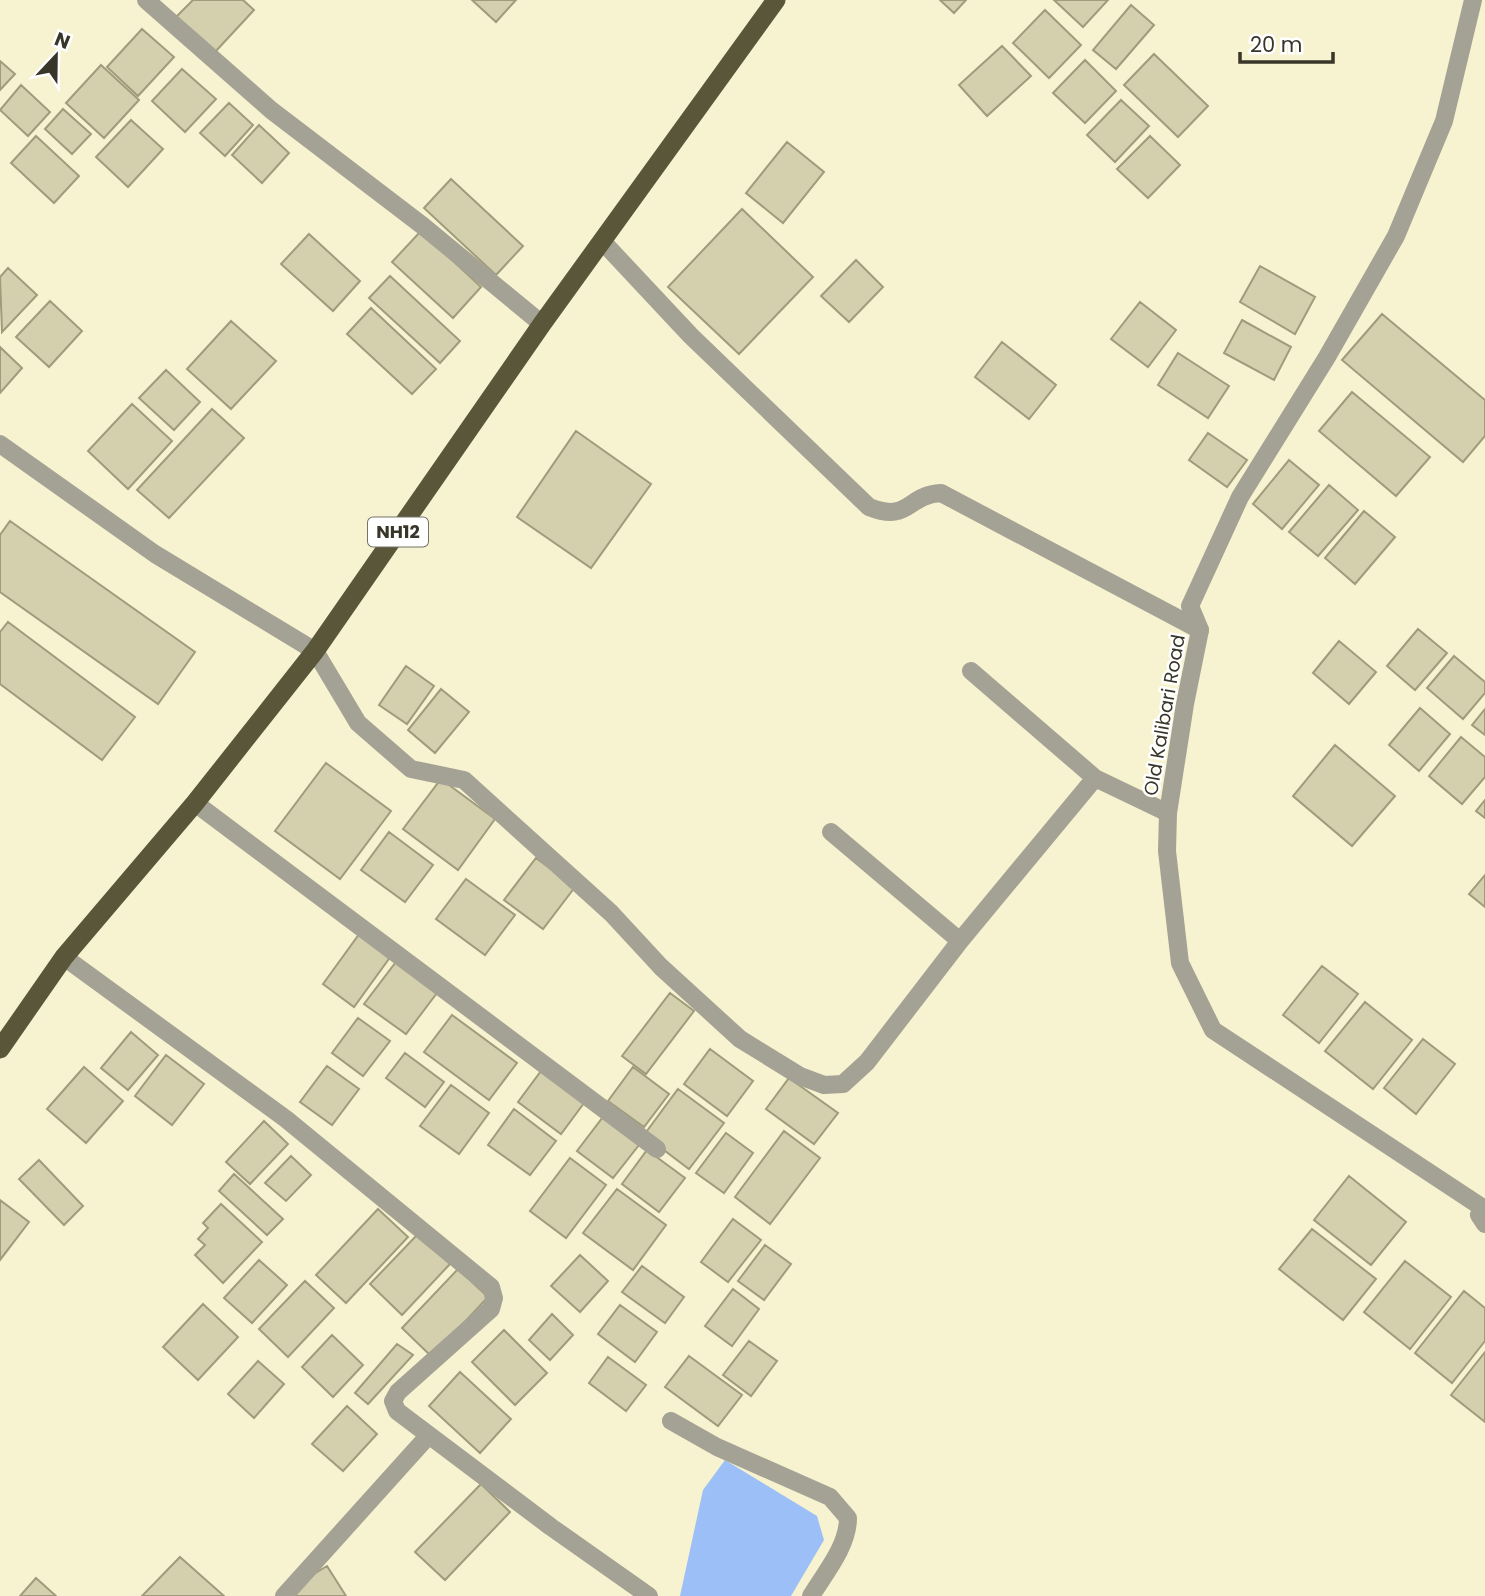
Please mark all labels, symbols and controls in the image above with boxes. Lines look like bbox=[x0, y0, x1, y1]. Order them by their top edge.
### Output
north arrow bbox=[21, 21, 91, 91]
scale bar bbox=[1240, 21, 1333, 65]
text: N bbox=[50, 26, 74, 56]
text: 20 m bbox=[1250, 30, 1303, 59]
road number: NH12 bbox=[368, 518, 428, 546]
street label: Old Kalibari Road bbox=[1137, 632, 1192, 798]

